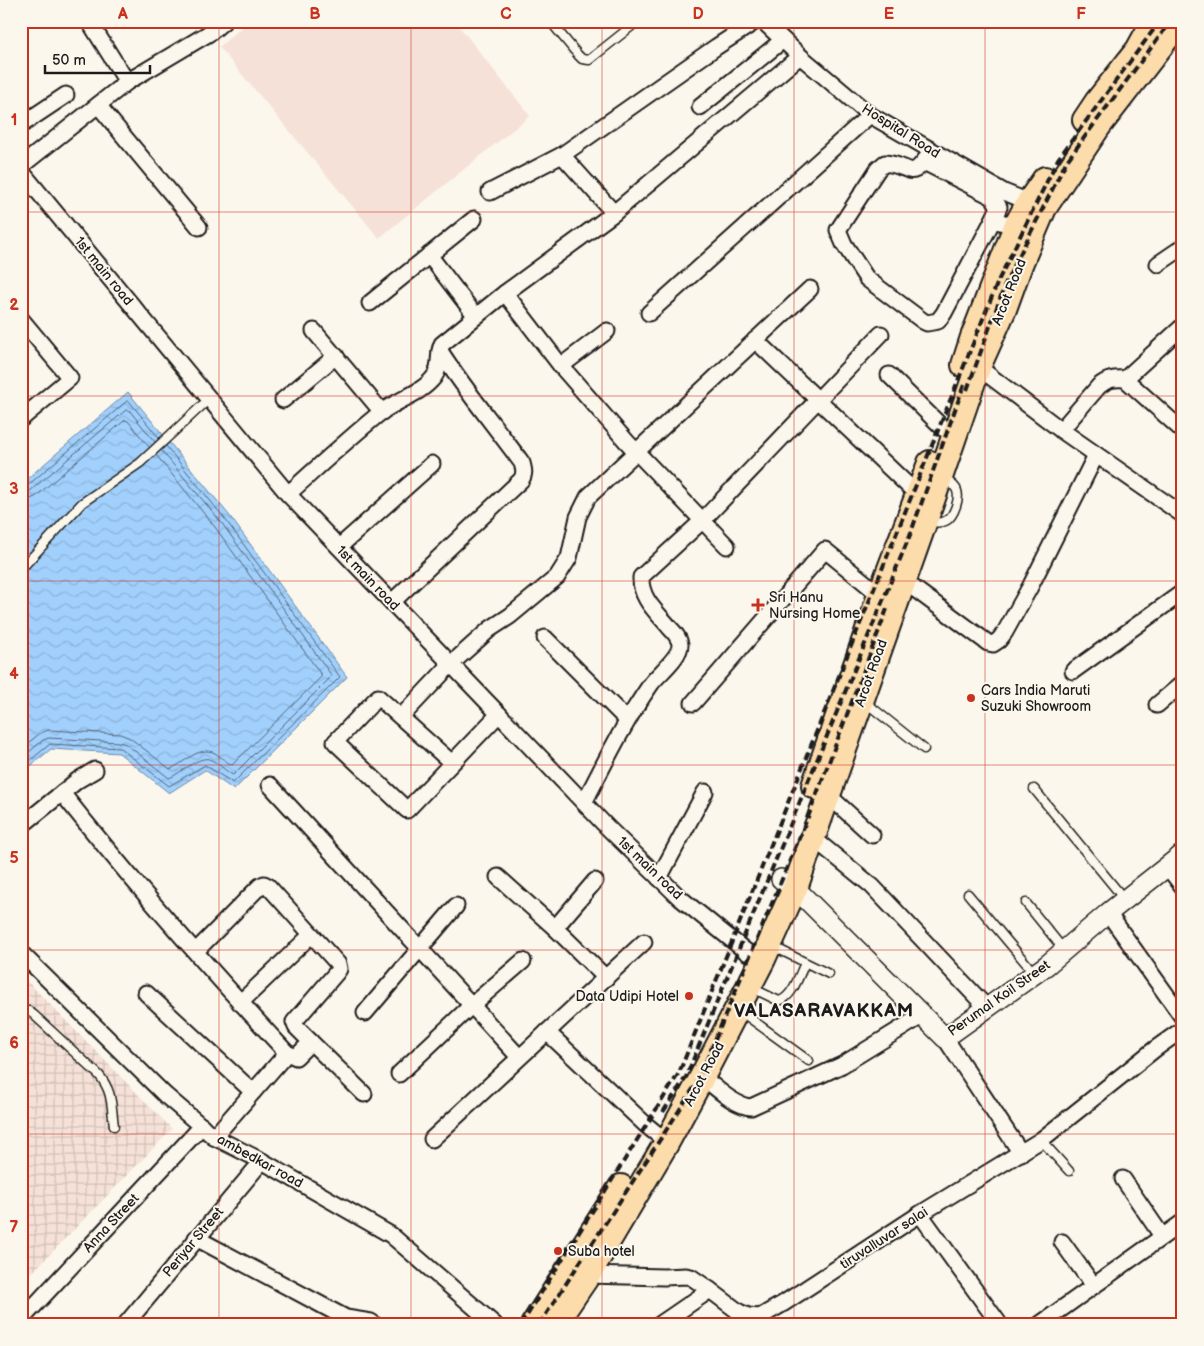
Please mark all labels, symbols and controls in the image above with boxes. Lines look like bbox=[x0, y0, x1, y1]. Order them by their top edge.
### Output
text: A bbox=[117, 5, 128, 24]
text: B bbox=[309, 5, 321, 24]
text: C bbox=[500, 5, 512, 24]
text: D bbox=[692, 5, 704, 24]
text: E bbox=[884, 5, 894, 24]
text: F bbox=[1076, 5, 1086, 24]
scale bar bbox=[45, 42, 150, 74]
text: 50 m bbox=[52, 51, 86, 70]
street label: Hospital Road bbox=[859, 100, 943, 162]
text: 1 bbox=[11, 111, 17, 130]
street label: 1st main road bbox=[71, 233, 137, 309]
street label: Arcot Road bbox=[988, 256, 1030, 328]
text: 2 bbox=[9, 296, 19, 315]
text: 3 bbox=[9, 480, 19, 499]
street label: 1st main road bbox=[333, 542, 403, 614]
place label: Sri Hanu Nursing Home bbox=[769, 589, 860, 622]
marker: Sri Hanu Nursing Home bbox=[751, 598, 765, 612]
street label: Arcot Road bbox=[851, 637, 891, 709]
text: 4 bbox=[9, 665, 19, 684]
place label: Cars India Maruti Suzuki Showroom bbox=[981, 682, 1091, 715]
marker: Cars India Maruti Suzuki Showroom bbox=[965, 692, 977, 704]
street label: 1st main road bbox=[614, 833, 686, 903]
text: 5 bbox=[9, 849, 19, 868]
street label: Perumal Koil Street bbox=[945, 956, 1054, 1040]
place label: Data Udipi Hotel bbox=[575, 988, 679, 1005]
marker: Data Udipi Hotel bbox=[683, 990, 695, 1002]
district label: VALASARAVAKKAM bbox=[734, 1000, 914, 1023]
text: 6 bbox=[9, 1034, 19, 1053]
street label: Arcot Road bbox=[680, 1039, 728, 1109]
street label: ambedkar road bbox=[214, 1130, 306, 1192]
street label: Anna Street bbox=[79, 1190, 143, 1256]
street label: Periyar Street bbox=[159, 1203, 228, 1280]
street label: tiruvalluvar salai bbox=[837, 1203, 931, 1273]
text: 7 bbox=[10, 1218, 19, 1237]
place label: Suba hotel bbox=[568, 1243, 635, 1260]
marker: Suba hotel bbox=[552, 1245, 564, 1257]

